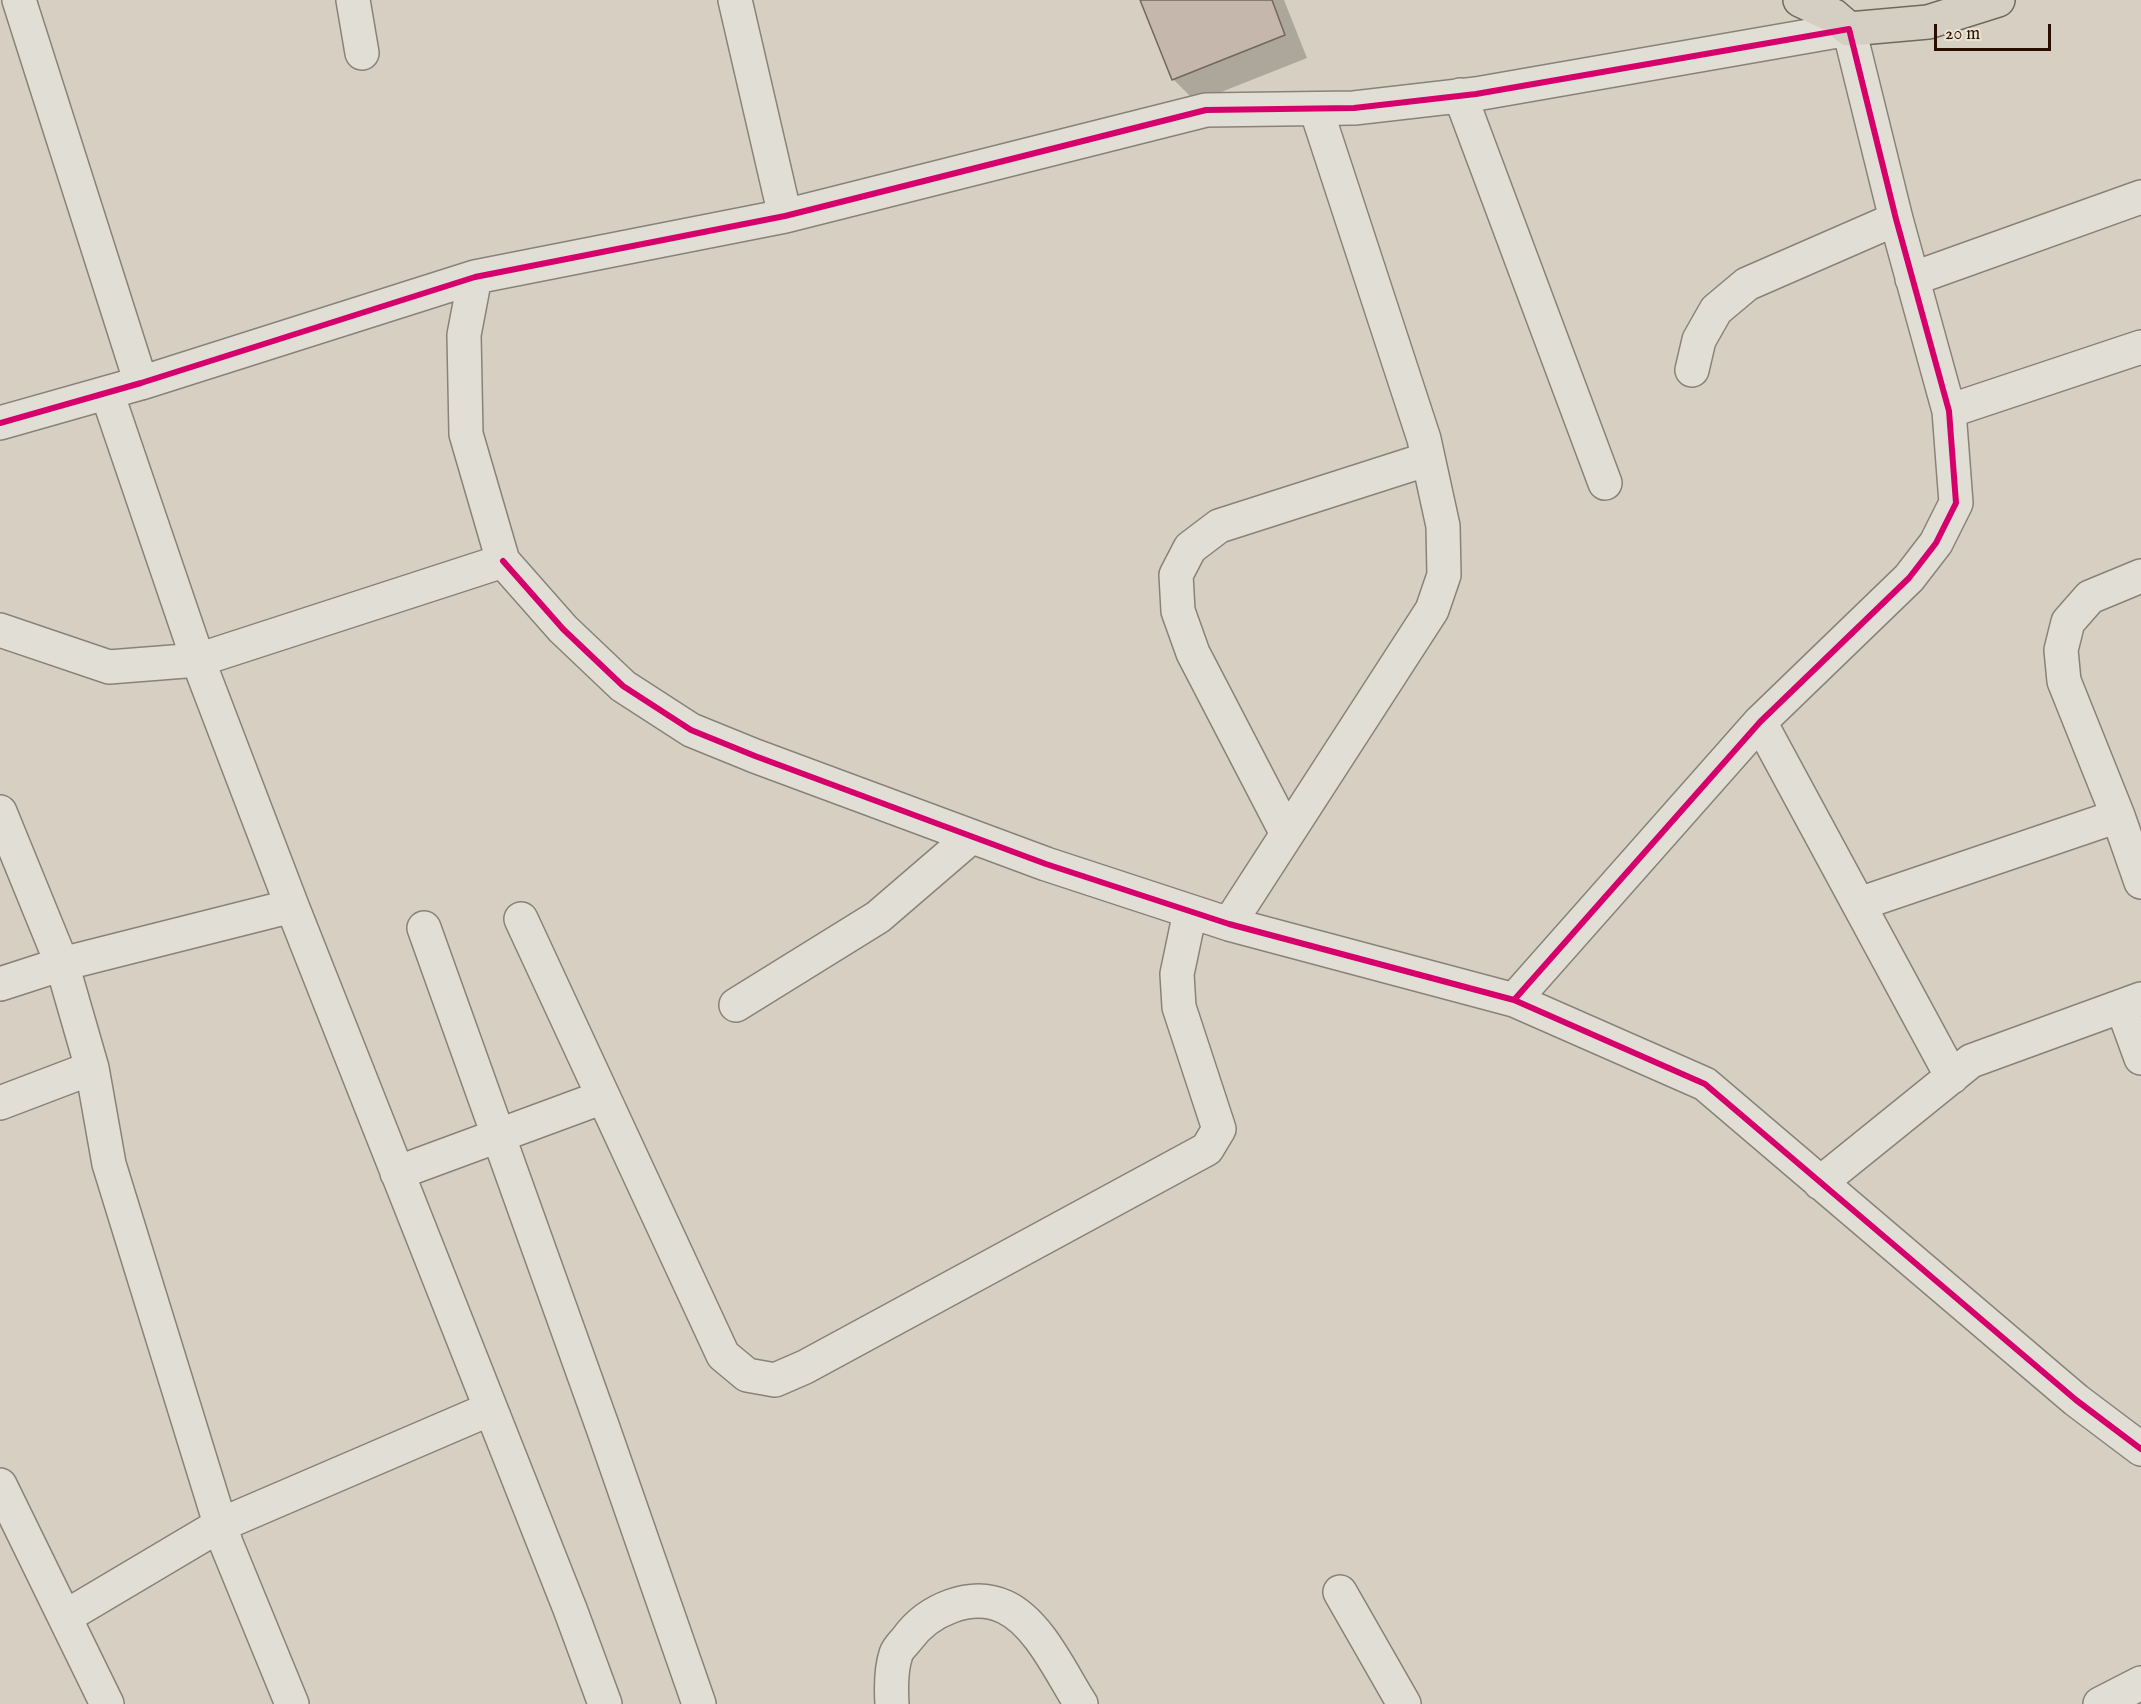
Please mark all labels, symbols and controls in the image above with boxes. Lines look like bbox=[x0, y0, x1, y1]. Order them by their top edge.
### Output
scale bar bbox=[1937, 12, 2054, 50]
text: 20 m bbox=[1945, 23, 1980, 46]

